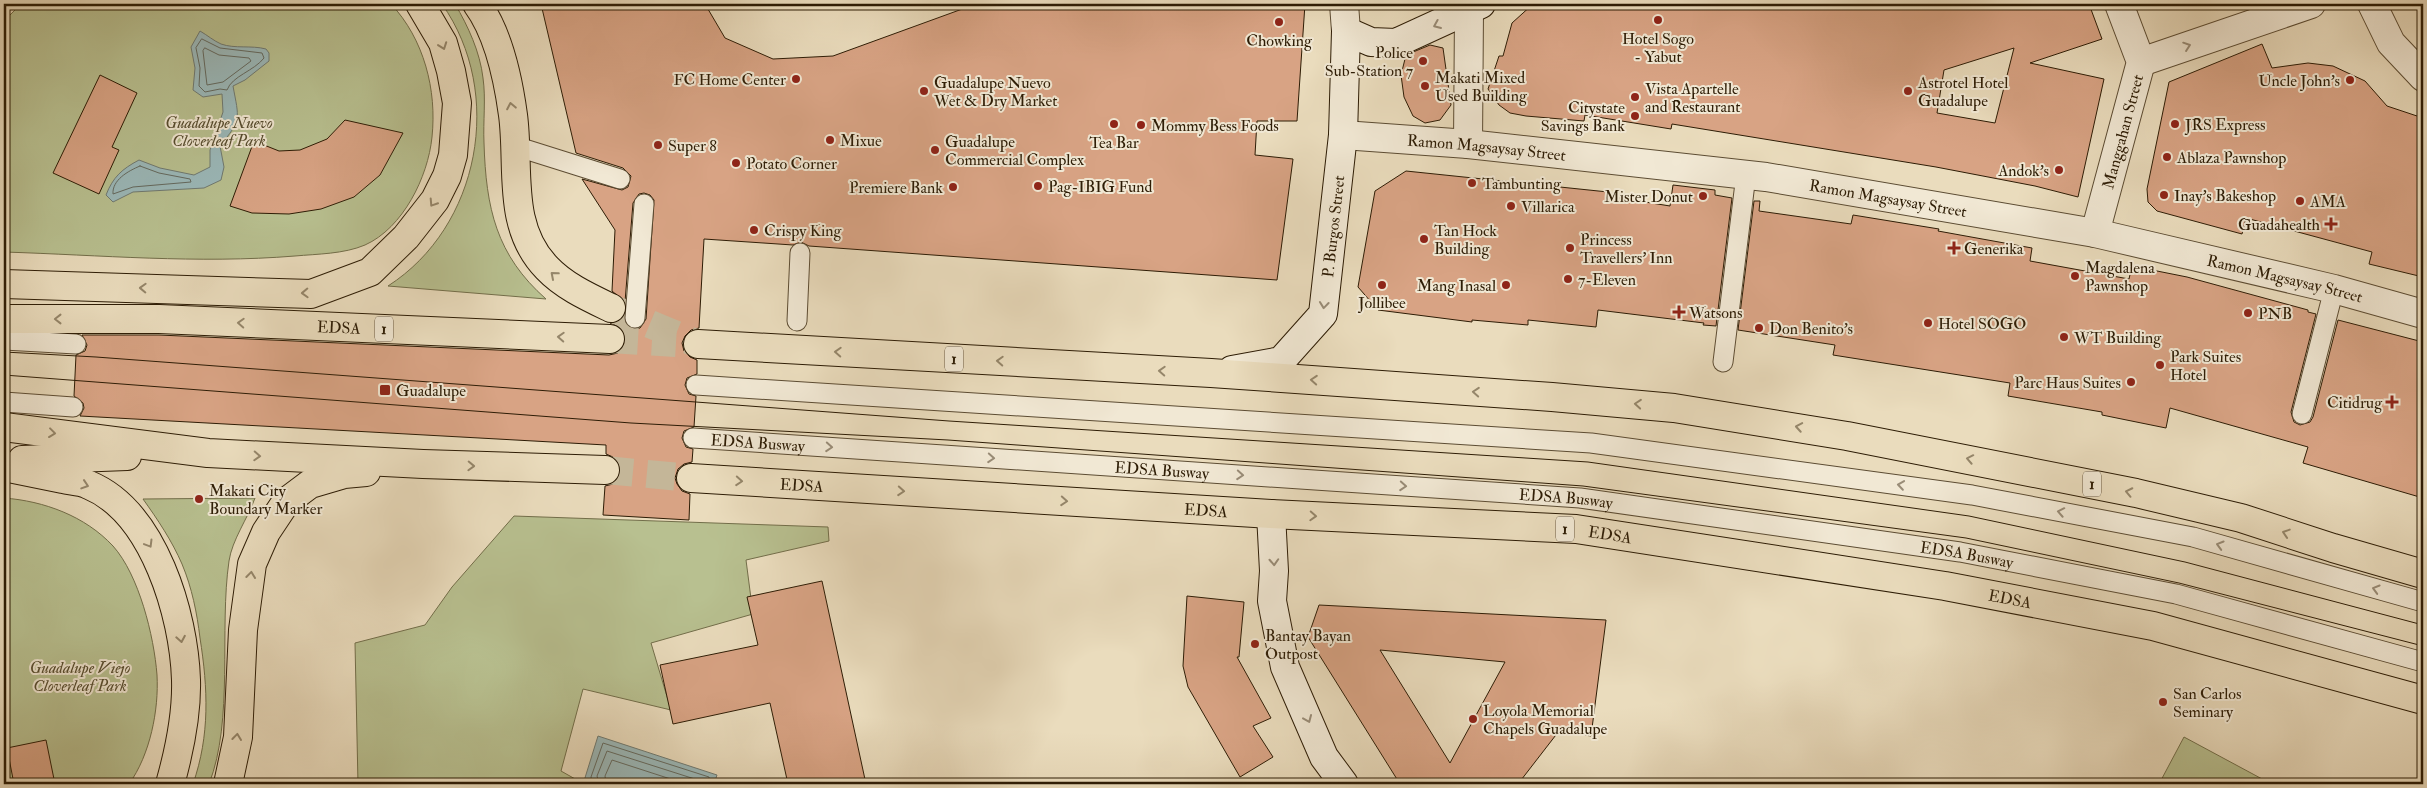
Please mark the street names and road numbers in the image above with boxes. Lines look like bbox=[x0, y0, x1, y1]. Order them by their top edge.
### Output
street label: Manggahan Street bbox=[2098, 72, 2148, 191]
street label: Ramon Magsaysay Street bbox=[1406, 131, 1567, 166]
street label: P. Burgos Street bbox=[1318, 174, 1349, 279]
street label: Ramon Magsaysay Street bbox=[1808, 176, 1968, 222]
street label: Ramon Magsaysay Street bbox=[2205, 251, 2365, 308]
road number: 1 bbox=[375, 316, 393, 342]
street label: EDSA bbox=[317, 317, 361, 339]
road number: 1 bbox=[945, 346, 963, 372]
street label: EDSA Busway bbox=[710, 430, 807, 457]
street label: EDSA Busway bbox=[1114, 458, 1211, 484]
road number: 1 bbox=[2083, 472, 2101, 496]
street label: EDSA bbox=[779, 475, 824, 497]
street label: EDSA Busway bbox=[1518, 485, 1615, 514]
street label: EDSA bbox=[1184, 500, 1228, 522]
road number: 1 bbox=[1556, 516, 1574, 542]
street label: EDSA bbox=[1587, 522, 1633, 548]
street label: EDSA Busway bbox=[1919, 537, 2016, 573]
street label: EDSA bbox=[1986, 586, 2033, 613]

